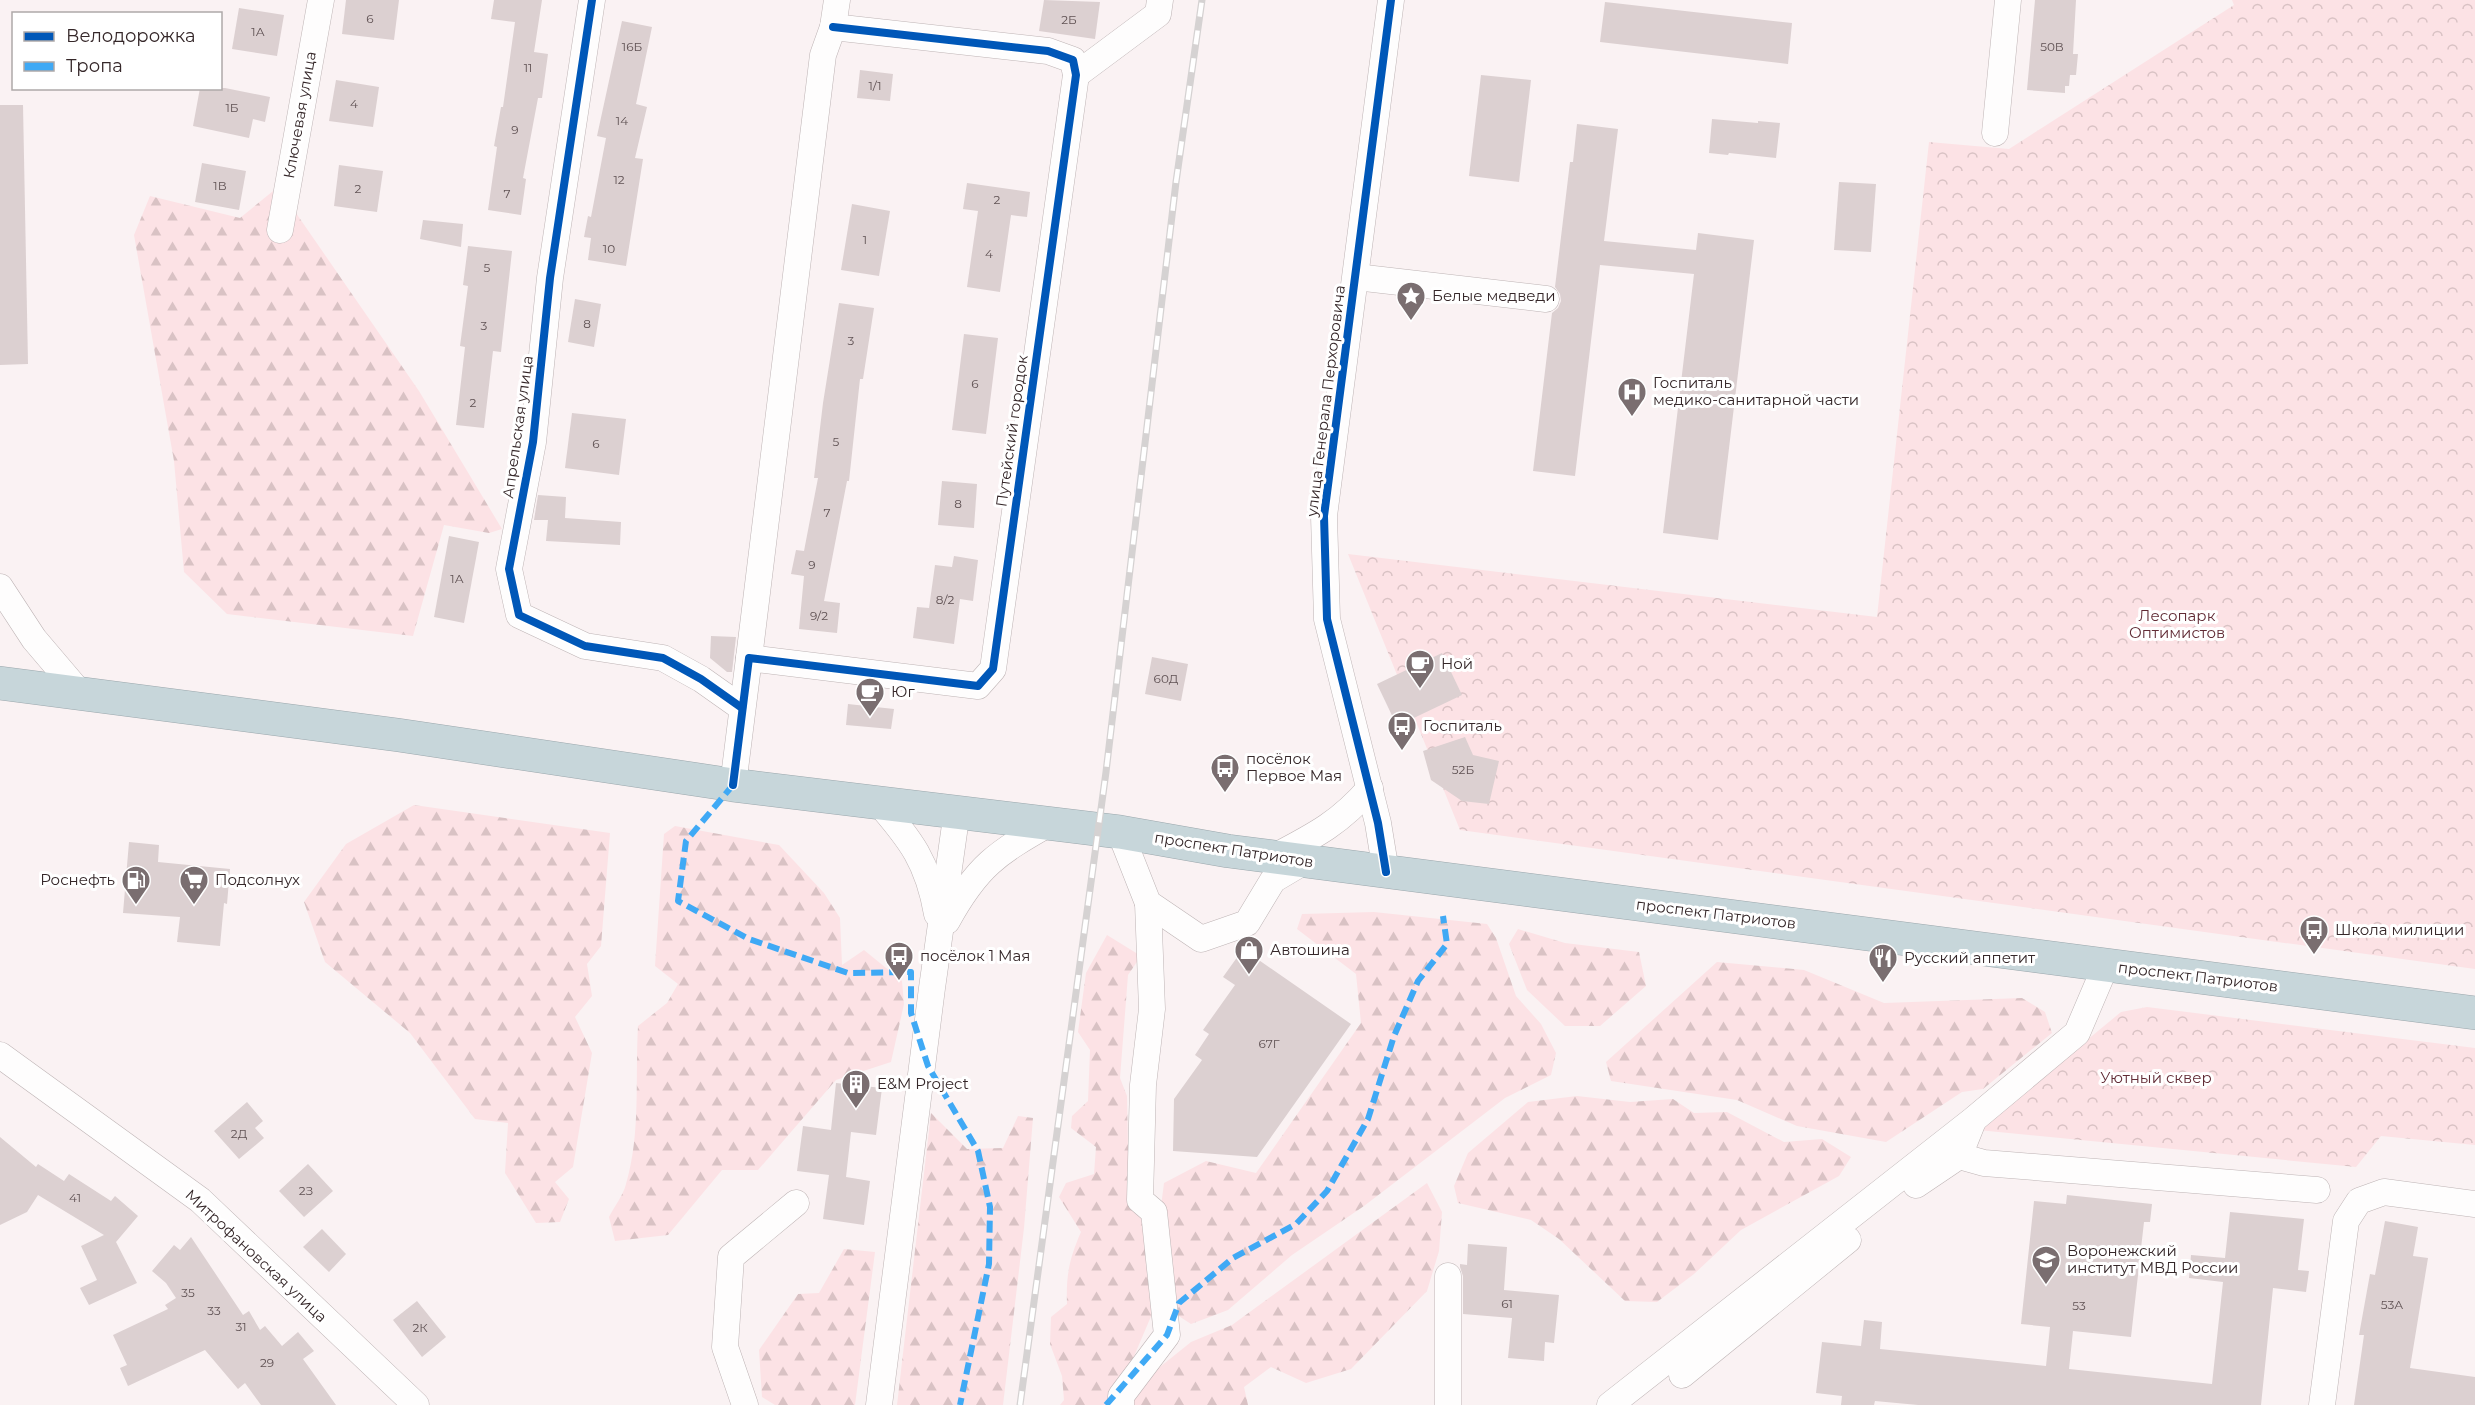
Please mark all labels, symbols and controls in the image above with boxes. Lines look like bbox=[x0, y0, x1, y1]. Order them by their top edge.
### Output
house number: 6 bbox=[366, 11, 374, 26]
legend bbox=[12, 12, 222, 90]
house number: 2Б bbox=[1061, 12, 1077, 27]
house number: 1А bbox=[251, 24, 265, 39]
text: Велодорожка bbox=[66, 25, 195, 47]
house number: 16Б bbox=[622, 39, 642, 54]
house number: 50В bbox=[2040, 39, 2064, 54]
street label: Ключевая улица bbox=[279, 50, 320, 180]
text: Тропа bbox=[66, 55, 123, 77]
house number: 11 bbox=[524, 60, 532, 75]
house number: 1/1 bbox=[868, 78, 882, 93]
house number: 4 bbox=[350, 96, 358, 111]
house number: 1Б bbox=[225, 100, 239, 115]
house number: 14 bbox=[616, 113, 628, 128]
house number: 9 bbox=[511, 122, 519, 137]
house number: 12 bbox=[613, 172, 625, 187]
house number: 1В bbox=[213, 178, 227, 193]
house number: 2 bbox=[355, 181, 362, 196]
house number: 7 bbox=[503, 186, 511, 201]
house number: 2 bbox=[994, 192, 1001, 207]
house number: 1 bbox=[863, 232, 867, 247]
house number: 10 bbox=[603, 241, 615, 256]
house number: 4 bbox=[985, 246, 993, 261]
house number: 5 bbox=[484, 260, 491, 275]
place icon: Белые медведи bbox=[1395, 280, 1427, 322]
street label: улица Генерала Перхоровича bbox=[1302, 284, 1349, 519]
place label: Белые медведи bbox=[1432, 286, 1555, 305]
house number: 8 bbox=[583, 316, 591, 331]
house number: 3 bbox=[481, 318, 488, 333]
house number: 3 bbox=[848, 333, 855, 348]
street label: Апрельская улица bbox=[498, 354, 537, 500]
street label: Путейский городок bbox=[991, 354, 1032, 508]
place label: Госпиталь медико-санитарной части bbox=[1653, 373, 1859, 409]
house number: 6 bbox=[971, 376, 979, 391]
hospital icon: Госпиталь медико-санитарной части bbox=[1616, 376, 1648, 418]
house number: 2 bbox=[470, 395, 477, 410]
house number: 5 bbox=[833, 434, 840, 449]
house number: 6 bbox=[592, 436, 600, 451]
house number: 8 bbox=[954, 496, 962, 511]
house number: 7 bbox=[823, 505, 831, 520]
house number: 9 bbox=[808, 557, 816, 572]
house number: 1А bbox=[450, 571, 464, 586]
house number: 8/2 bbox=[936, 592, 954, 607]
park label: Лесопарк Оптимистов bbox=[2129, 606, 2225, 642]
house number: 9/2 bbox=[810, 608, 828, 623]
cafe icon: Ной bbox=[1404, 648, 1436, 690]
place label: Ной bbox=[1441, 654, 1473, 673]
house number: 60Д bbox=[1154, 671, 1179, 686]
cafe icon: Юг bbox=[854, 676, 886, 718]
place label: Юг bbox=[891, 682, 915, 701]
bus stop icon: Госпиталь bbox=[1386, 710, 1418, 752]
place label: Госпиталь bbox=[1423, 716, 1502, 735]
place label: посёлок Первое Мая bbox=[1246, 749, 1342, 785]
bus stop icon: посёлок Первое Мая bbox=[1209, 752, 1241, 794]
house number: 52Б bbox=[1452, 762, 1474, 777]
street label: проспект Патриотов bbox=[1153, 828, 1315, 871]
fuel station icon: Роснефть bbox=[120, 864, 152, 906]
supermarket icon: Подсолнух bbox=[178, 864, 210, 906]
place label: Роснефть bbox=[40, 870, 115, 889]
place label: Подсолнух bbox=[215, 870, 300, 889]
street label: проспект Патриотов bbox=[1635, 894, 1797, 933]
bus stop icon: Школа милиции bbox=[2298, 914, 2330, 956]
place label: Школа милиции bbox=[2335, 920, 2464, 939]
shop icon: Автошина bbox=[1233, 934, 1265, 976]
bus stop icon: посёлок 1 Мая bbox=[883, 940, 915, 982]
place label: Автошина bbox=[1270, 940, 1350, 959]
restaurant icon: Русский аппетит bbox=[1867, 942, 1899, 984]
place label: посёлок 1 Мая bbox=[920, 946, 1030, 965]
place label: Русский аппетит bbox=[1904, 948, 2036, 967]
street label: проспект Патриотов bbox=[2117, 957, 2279, 996]
house number: 67Г bbox=[1258, 1036, 1280, 1051]
building icon: E&M Project bbox=[840, 1068, 872, 1110]
park label: Уютный сквер bbox=[2100, 1068, 2212, 1087]
place label: E&M Project bbox=[877, 1074, 969, 1093]
house number: 2Д bbox=[231, 1126, 248, 1141]
house number: 2З bbox=[299, 1183, 313, 1198]
street label: Митрофановская улица bbox=[182, 1185, 331, 1326]
house number: 41 bbox=[69, 1190, 81, 1205]
place label: Воронежский институт МВД России bbox=[2067, 1241, 2238, 1277]
school or university icon: Воронежский институт МВД России bbox=[2030, 1244, 2062, 1286]
house number: 35 bbox=[181, 1285, 195, 1300]
house number: 61 bbox=[1501, 1296, 1513, 1311]
house number: 53А bbox=[2381, 1297, 2403, 1312]
house number: 53 bbox=[2072, 1298, 2086, 1313]
house number: 33 bbox=[207, 1303, 221, 1318]
house number: 31 bbox=[235, 1319, 247, 1334]
house number: 2К bbox=[412, 1320, 428, 1335]
house number: 29 bbox=[260, 1355, 274, 1370]

